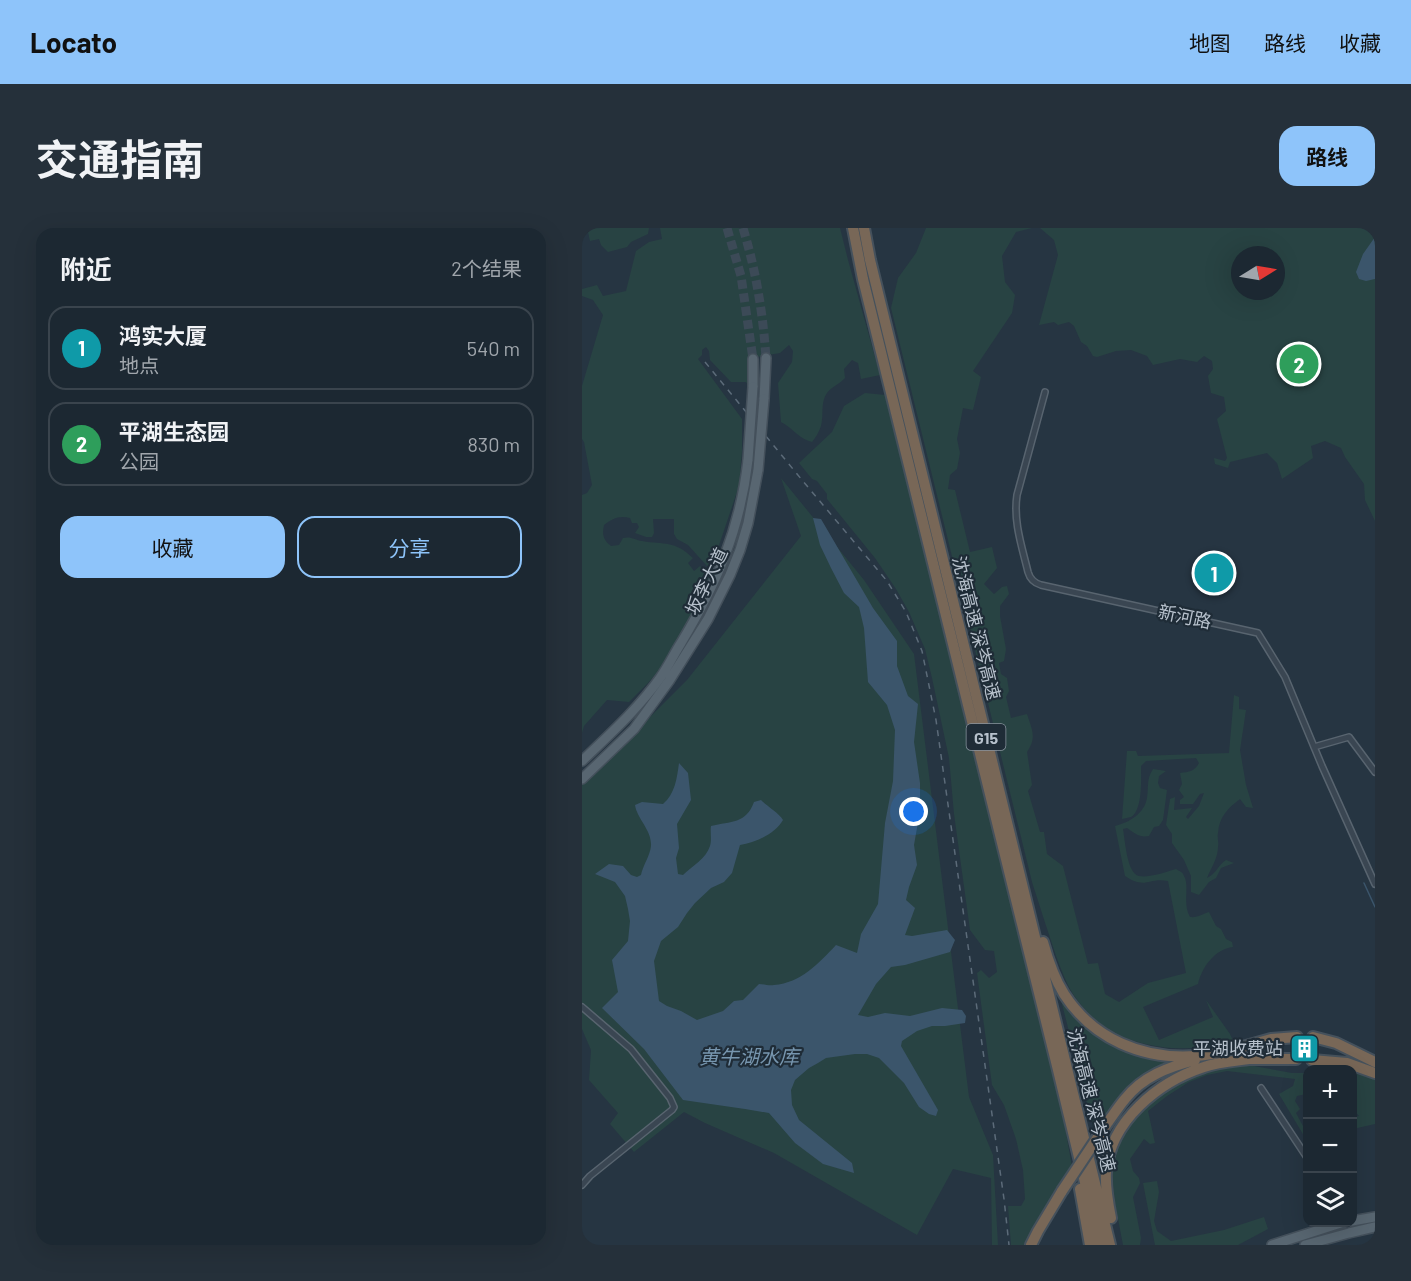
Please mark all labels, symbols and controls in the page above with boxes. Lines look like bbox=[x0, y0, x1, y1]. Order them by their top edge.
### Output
text: Locato bbox=[30, 25, 117, 59]
text: 地图 bbox=[1189, 30, 1231, 55]
text: 路线 bbox=[1264, 30, 1306, 55]
text: 收藏 bbox=[1339, 30, 1381, 55]
button: 路线 bbox=[1279, 126, 1375, 186]
text: 交通指南 bbox=[36, 133, 204, 183]
north arrow bbox=[1231, 246, 1285, 300]
text: 附近 bbox=[60, 253, 112, 284]
text: 2个结果 bbox=[451, 256, 522, 280]
text: 鸿实大厦 bbox=[119, 322, 207, 348]
text: 1 bbox=[78, 336, 85, 360]
text: 540 m bbox=[467, 336, 520, 360]
pin: 2 bbox=[1280, 342, 1318, 386]
text: 地点 bbox=[119, 353, 159, 377]
text: 平湖生态园 bbox=[119, 418, 229, 444]
text: 2 bbox=[76, 432, 87, 456]
text: 830 m bbox=[467, 432, 520, 456]
text: 公园 bbox=[119, 449, 159, 473]
button: 收藏 bbox=[60, 516, 285, 578]
button: 分享 bbox=[297, 516, 522, 578]
street label: 坂李大道 bbox=[680, 544, 732, 618]
pin: 1 bbox=[1194, 550, 1234, 596]
street label: 沈海高速 深岑高速 bbox=[948, 554, 1006, 702]
street label: 新河路 bbox=[1156, 600, 1214, 632]
road number: G15 bbox=[966, 724, 1006, 750]
your location bbox=[899, 797, 928, 826]
street label: 沈海高速 深岑高速 bbox=[1063, 1026, 1121, 1174]
building icon: 平湖收费站 bbox=[1288, 1032, 1320, 1064]
place label: 平湖收费站 bbox=[1193, 1037, 1283, 1059]
water label: 黄牛湖水库 bbox=[699, 1044, 802, 1068]
map controls bbox=[1303, 1065, 1357, 1227]
button: + bbox=[1303, 1065, 1357, 1119]
button: − bbox=[1303, 1119, 1357, 1173]
button: layers bbox=[1303, 1173, 1357, 1227]

